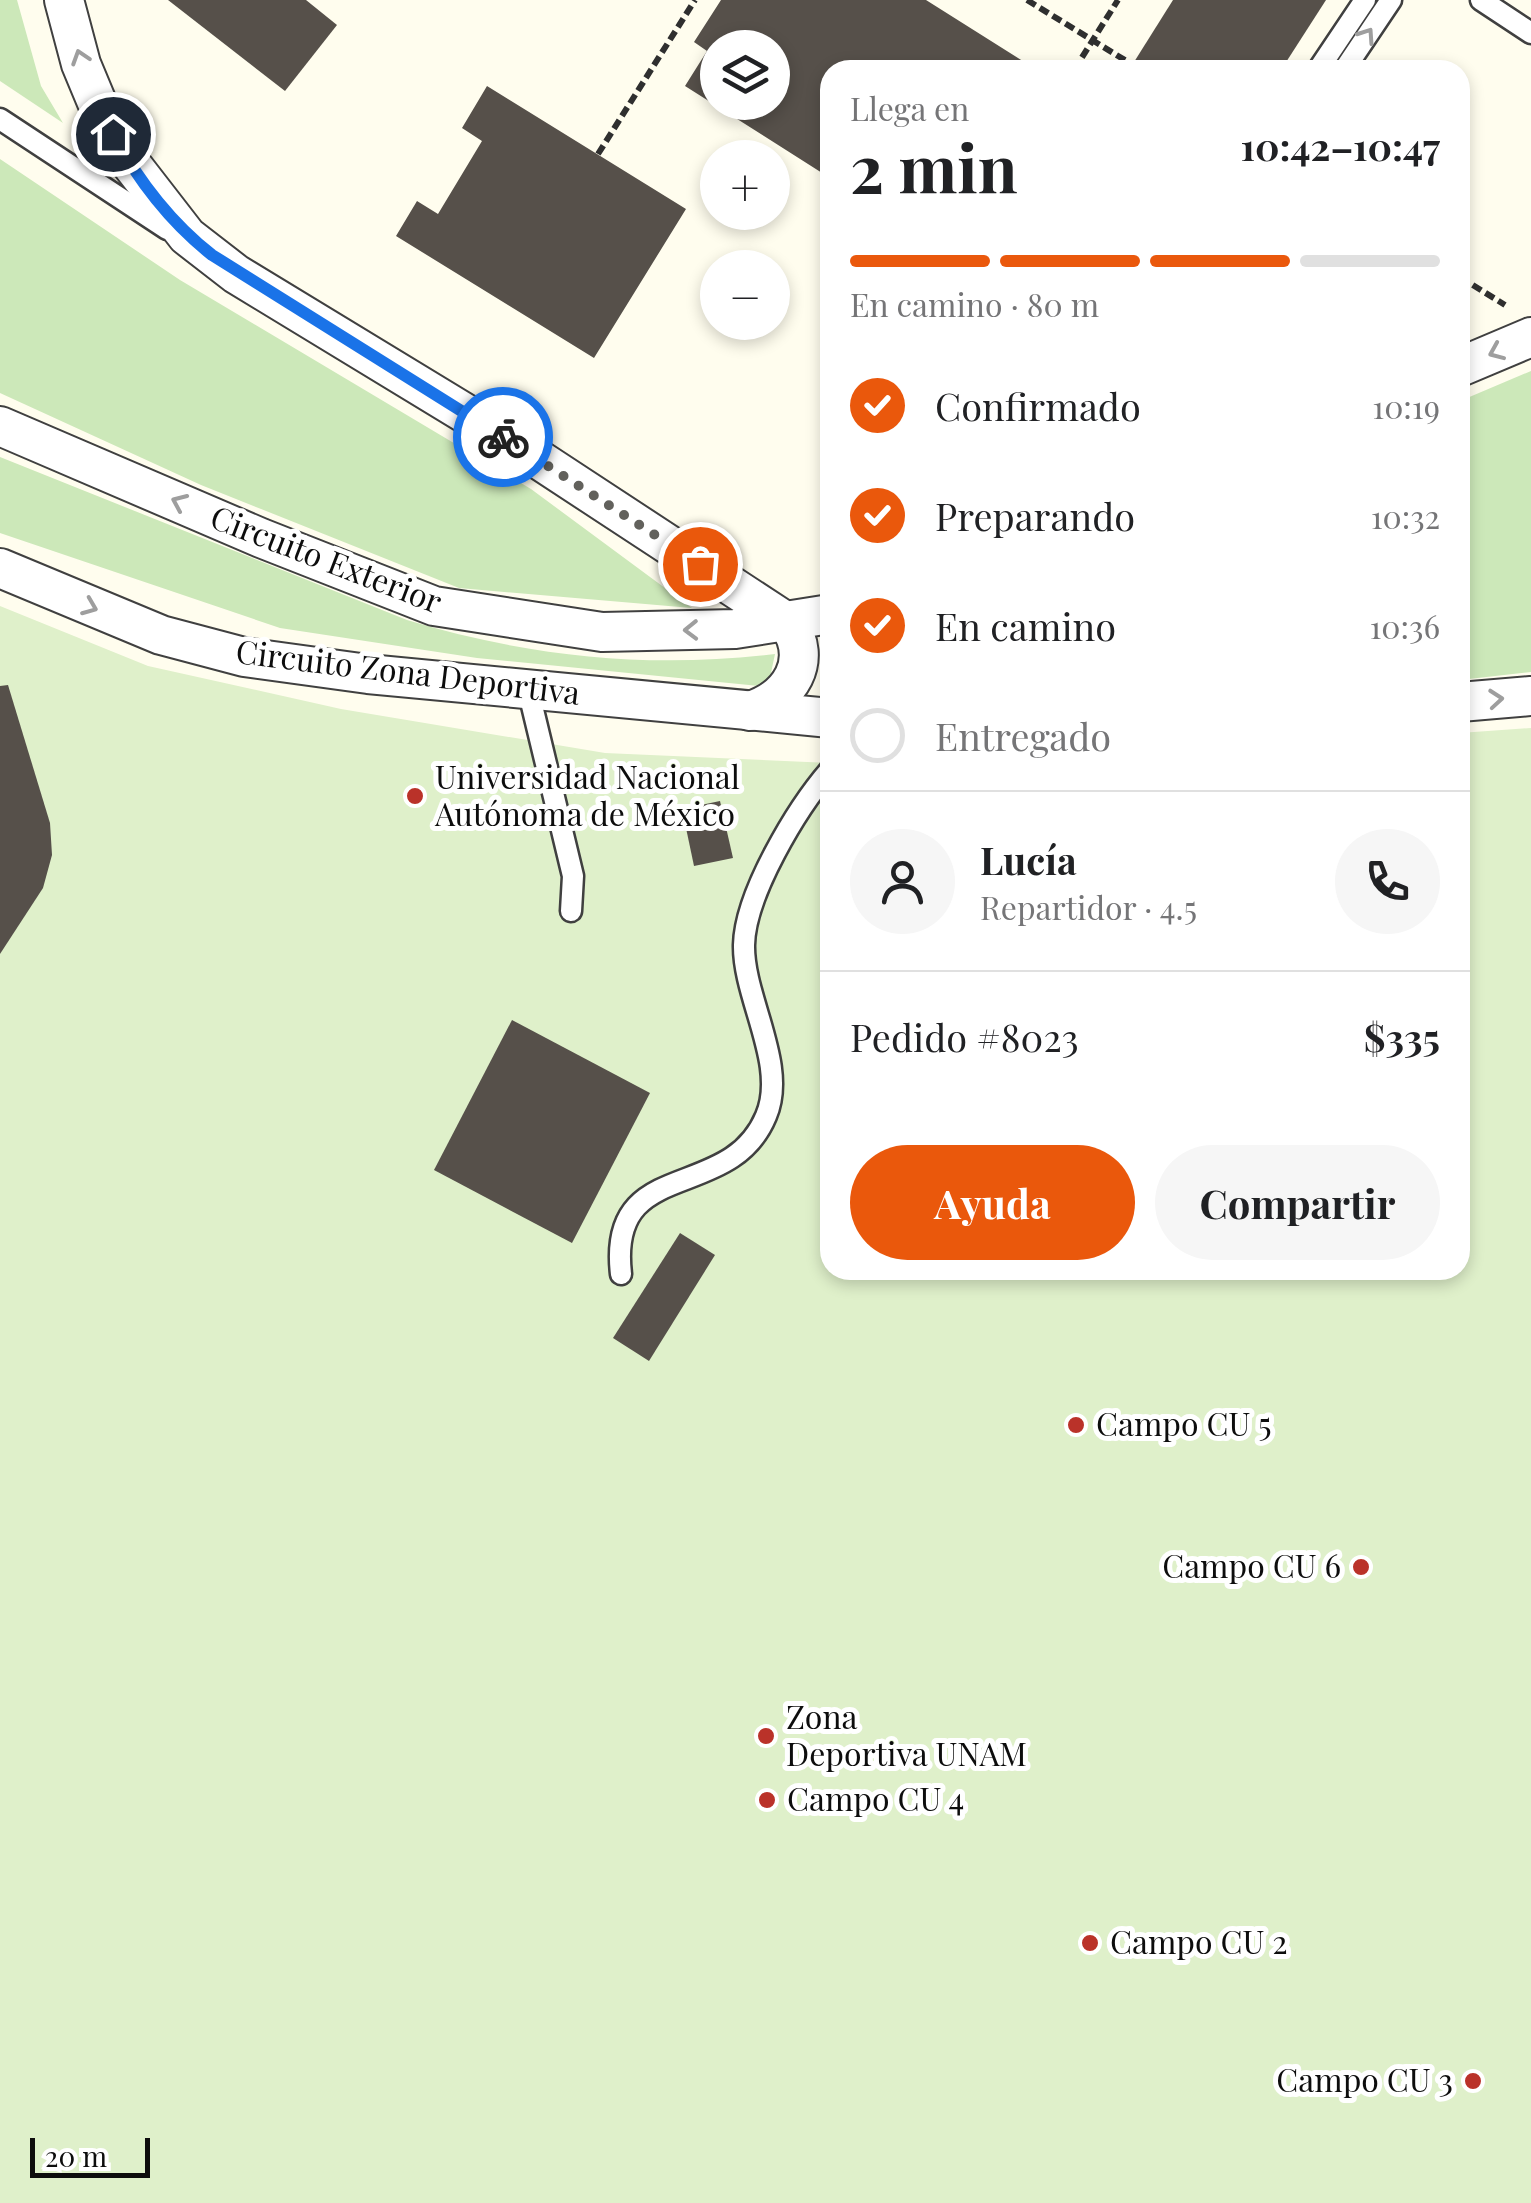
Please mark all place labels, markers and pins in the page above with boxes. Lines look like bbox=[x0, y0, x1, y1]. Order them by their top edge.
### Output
pin bbox=[71, 92, 156, 177]
pin bbox=[658, 522, 743, 607]
place label: Universidad Nacional Autónoma de México bbox=[434, 754, 740, 834]
marker: Universidad Nacional Autónoma de México bbox=[404, 785, 426, 807]
place label: Campo CU 5 bbox=[1096, 1401, 1272, 1444]
marker: Campo CU 5 bbox=[1065, 1414, 1087, 1436]
place label: Campo CU 6 bbox=[1162, 1543, 1341, 1586]
marker: Campo CU 6 bbox=[1350, 1556, 1372, 1578]
place label: Zona Deportiva UNAM bbox=[786, 1694, 1027, 1774]
marker: Zona Deportiva UNAM bbox=[755, 1725, 777, 1747]
place label: Campo CU 4 bbox=[787, 1776, 964, 1819]
marker: Campo CU 4 bbox=[756, 1789, 778, 1811]
place label: Campo CU 2 bbox=[1110, 1919, 1288, 1962]
marker: Campo CU 2 bbox=[1079, 1932, 1101, 1954]
place label: Campo CU 3 bbox=[1276, 2057, 1453, 2100]
marker: Campo CU 3 bbox=[1462, 2070, 1484, 2092]

